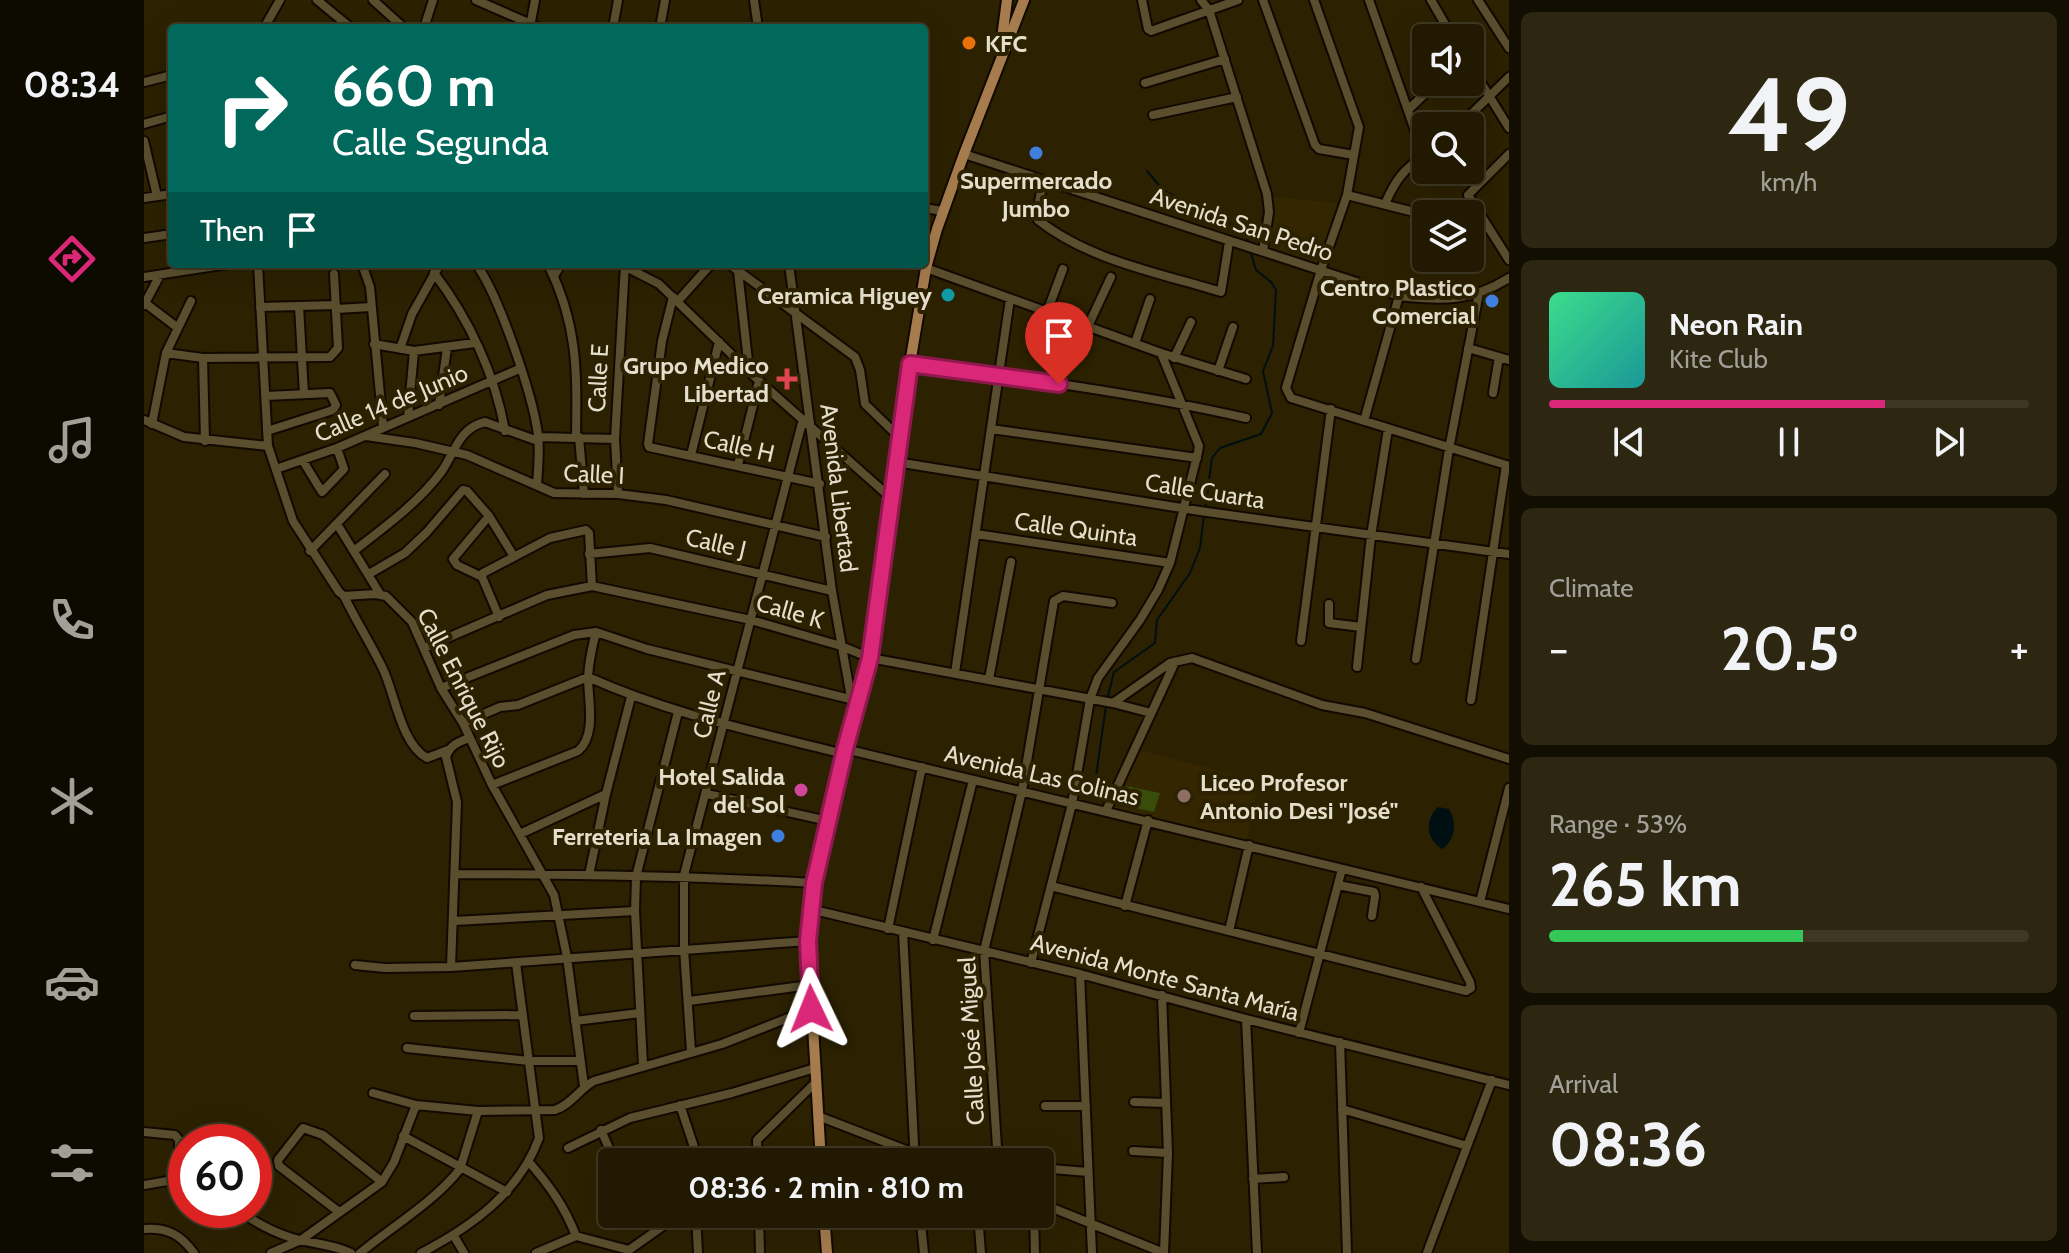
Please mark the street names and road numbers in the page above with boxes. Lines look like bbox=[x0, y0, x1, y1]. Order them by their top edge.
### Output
street label: Avenida San Pedro bbox=[1147, 181, 1337, 267]
street label: Calle E bbox=[582, 343, 614, 413]
street label: Calle 14 de Junio bbox=[310, 358, 472, 448]
street label: Avenida Libertad bbox=[814, 402, 864, 574]
street label: Calle H bbox=[701, 424, 777, 468]
street label: Calle I bbox=[563, 458, 625, 490]
street label: Calle Cuarta bbox=[1143, 467, 1267, 515]
street label: Calle Quinta bbox=[1013, 506, 1140, 552]
street label: Calle J bbox=[683, 522, 749, 564]
street label: Calle K bbox=[753, 588, 827, 635]
street label: Calle Enrique Rijo bbox=[411, 603, 517, 773]
street label: Calle A bbox=[686, 666, 732, 741]
street label: Avenida Las Colinas bbox=[942, 739, 1142, 811]
street label: Avenida Monte Santa María bbox=[1028, 927, 1303, 1027]
street label: Calle José Miguel bbox=[952, 956, 990, 1126]

